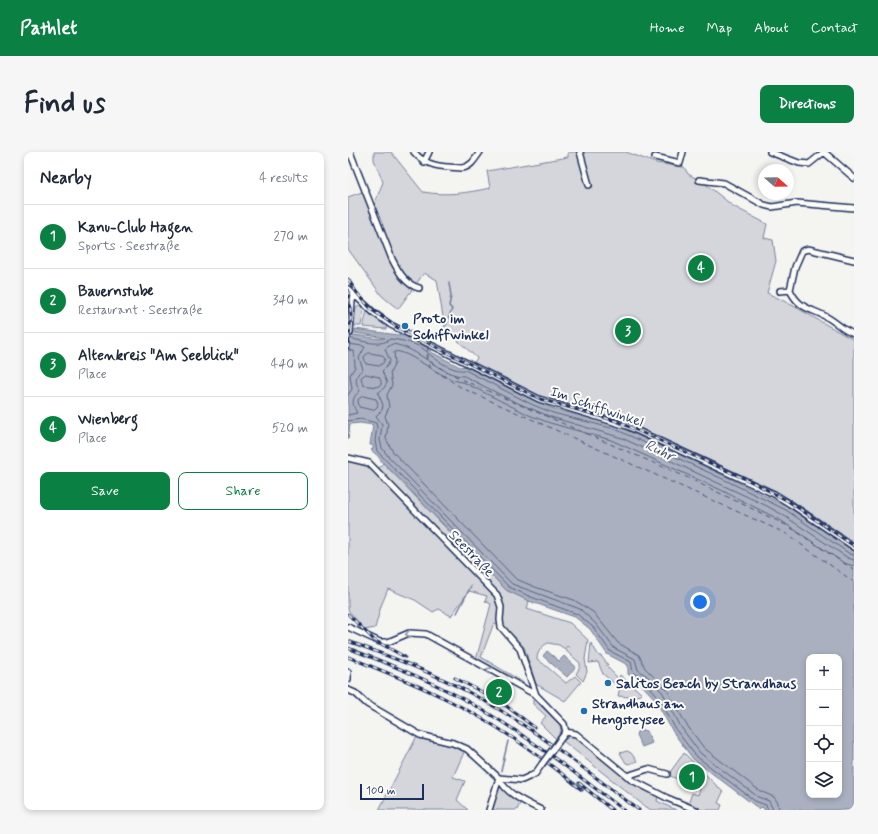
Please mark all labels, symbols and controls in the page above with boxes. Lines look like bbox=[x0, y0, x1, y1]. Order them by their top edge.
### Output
text: Pathlet bbox=[20, 16, 77, 41]
text: Home bbox=[650, 19, 684, 37]
text: Map bbox=[706, 19, 732, 37]
text: About bbox=[754, 19, 789, 37]
text: Contact bbox=[811, 19, 858, 37]
button: Directions bbox=[760, 85, 854, 123]
text: Find us bbox=[24, 86, 105, 123]
north arrow bbox=[758, 164, 794, 200]
text: Nearby bbox=[40, 167, 92, 189]
text: 4 results bbox=[259, 170, 308, 187]
text: Kanu-Club Hagen bbox=[78, 218, 193, 238]
text: 1 bbox=[50, 228, 56, 245]
text: 270 m bbox=[273, 228, 308, 245]
text: Sports · Seestraße bbox=[78, 238, 180, 255]
pin: 4 bbox=[688, 253, 714, 283]
text: Bauernstube bbox=[78, 282, 153, 302]
text: 2 bbox=[50, 292, 56, 309]
text: 340 m bbox=[273, 292, 308, 309]
text: Restaurant · Seestraße bbox=[78, 302, 203, 319]
place label: Proto im Schiffwinkel bbox=[413, 310, 489, 344]
pin: 3 bbox=[615, 316, 641, 346]
marker: Proto im Schiffwinkel bbox=[400, 321, 410, 331]
text: Altenkreis "Am Seeblick" bbox=[78, 346, 239, 366]
text: 3 bbox=[50, 356, 56, 373]
text: 440 m bbox=[271, 356, 308, 373]
text: Place bbox=[78, 366, 107, 383]
street label: Im Schiffwinkel bbox=[548, 383, 646, 431]
text: Wienberg bbox=[78, 410, 138, 430]
text: 4 bbox=[49, 420, 57, 437]
text: 520 m bbox=[272, 420, 308, 437]
text: Place bbox=[78, 430, 107, 447]
water label: Ruhr bbox=[641, 435, 680, 467]
button: Save bbox=[40, 472, 170, 510]
button: Share bbox=[178, 472, 308, 510]
street label: Seestraße bbox=[445, 526, 498, 581]
your location bbox=[690, 592, 710, 612]
one-way arrow bbox=[405, 629, 411, 638]
map controls bbox=[806, 654, 842, 798]
button: + bbox=[806, 654, 842, 690]
one-way arrow bbox=[486, 667, 493, 675]
place label: Salitos Beach by Strandhaus bbox=[616, 675, 797, 693]
pin: 2 bbox=[486, 677, 512, 707]
marker: Salitos Beach by Strandhaus bbox=[603, 678, 613, 688]
button: − bbox=[806, 690, 842, 726]
place label: Strandhaus am Hengsteysee bbox=[592, 695, 684, 731]
marker: Strandhaus am Hengsteysee bbox=[579, 706, 589, 716]
button: locate bbox=[806, 726, 842, 762]
pin: 1 bbox=[679, 762, 705, 792]
button: layers bbox=[806, 762, 842, 798]
scale bar bbox=[360, 782, 424, 801]
text: 100 m bbox=[366, 784, 396, 798]

